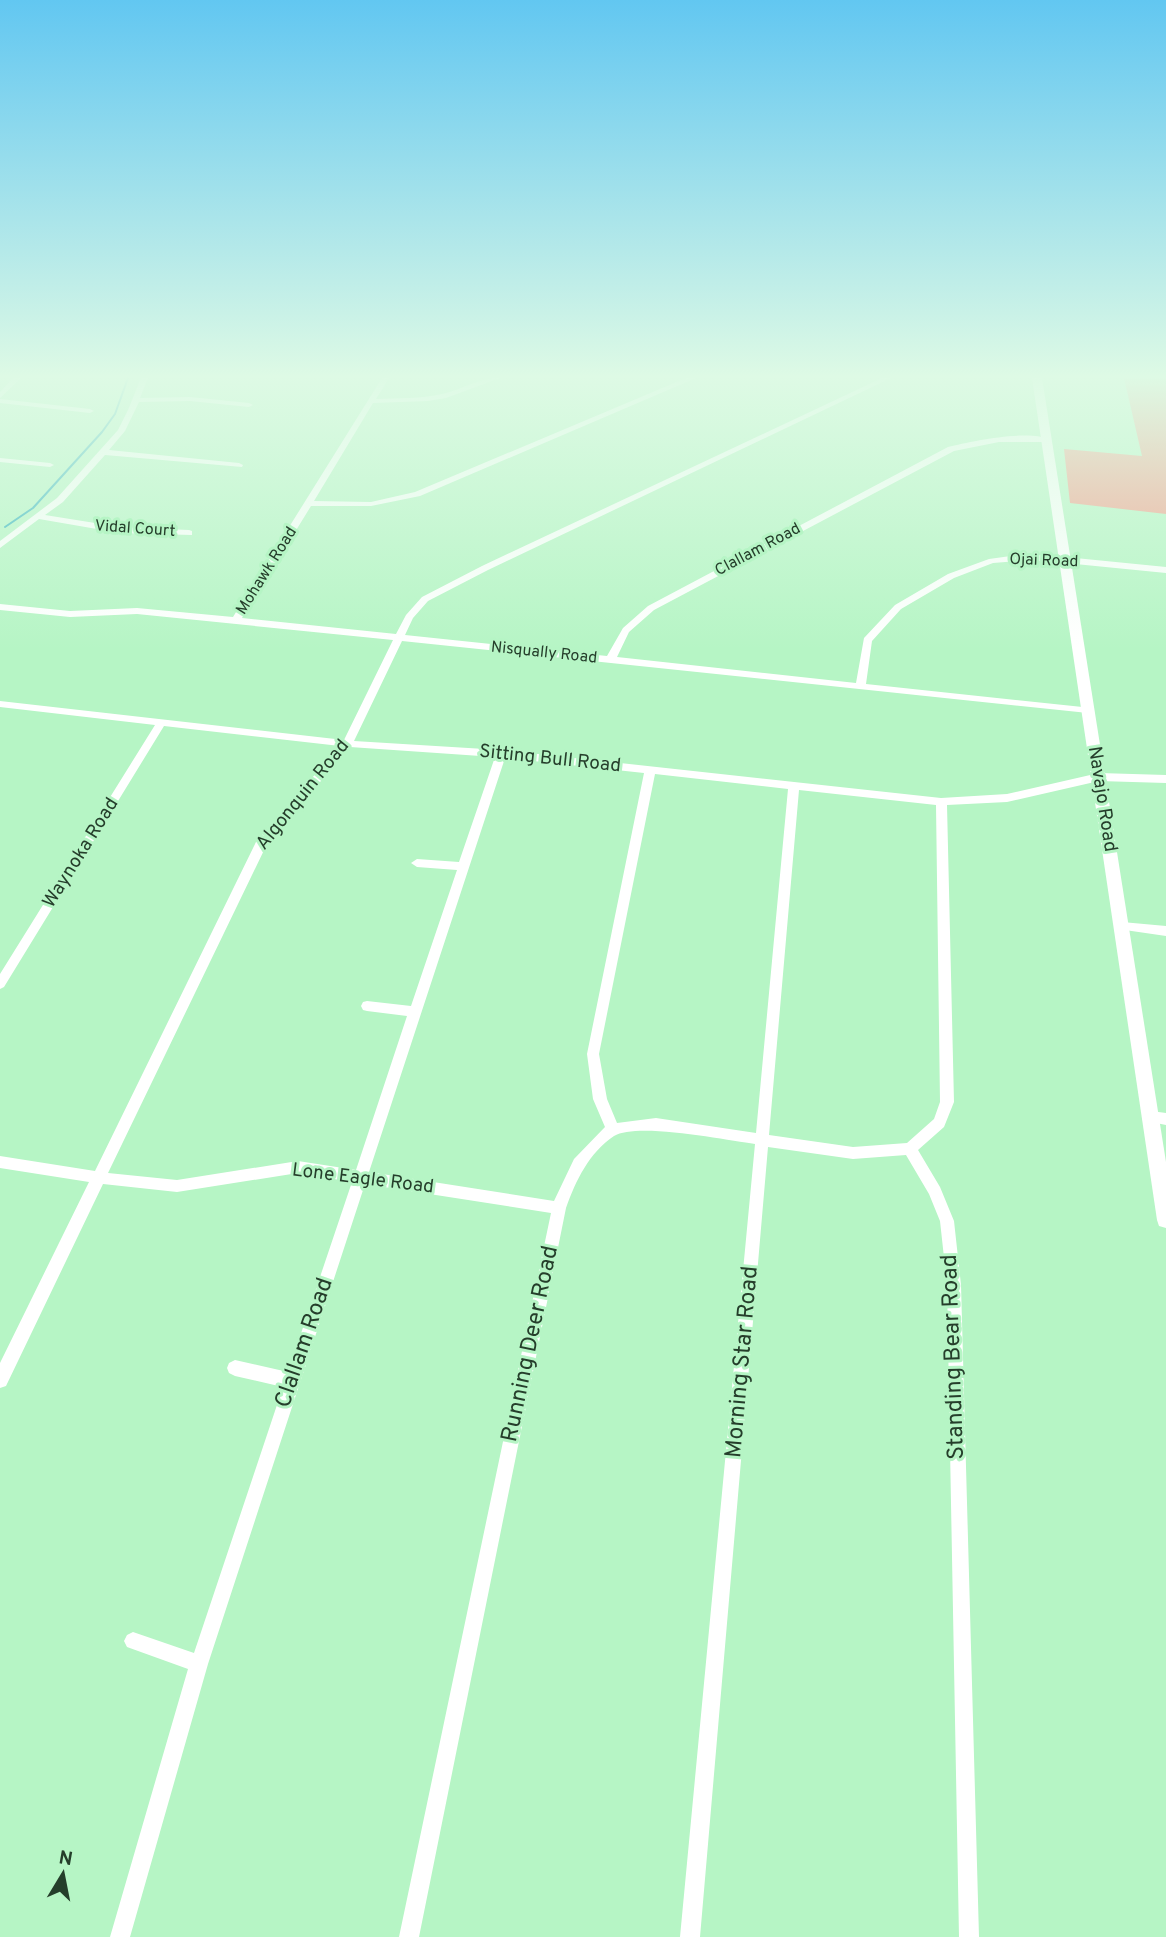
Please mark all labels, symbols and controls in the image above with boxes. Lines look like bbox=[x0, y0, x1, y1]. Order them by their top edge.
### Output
street label: Vidal Court bbox=[94, 516, 176, 542]
street label: Clallam Road bbox=[712, 519, 804, 581]
street label: Mohawk Road bbox=[232, 523, 302, 619]
street label: Ojai Road bbox=[1009, 550, 1079, 572]
street label: Nisqually Road bbox=[490, 637, 598, 669]
street label: Algonquin Road bbox=[251, 735, 355, 855]
street label: Sitting Bull Road bbox=[478, 740, 622, 778]
street label: Navajo Road bbox=[1082, 744, 1122, 854]
street label: Waynoka Road bbox=[38, 793, 124, 913]
street label: Lone Eagle Road bbox=[291, 1158, 435, 1200]
street label: Running Deer Road bbox=[496, 1243, 566, 1445]
street label: Standing Bear Road bbox=[936, 1254, 972, 1460]
street label: Morning Star Road bbox=[720, 1265, 766, 1459]
street label: Clallam Road bbox=[269, 1274, 341, 1412]
north arrow bbox=[28, 1839, 98, 1909]
text: N bbox=[57, 1846, 74, 1872]

